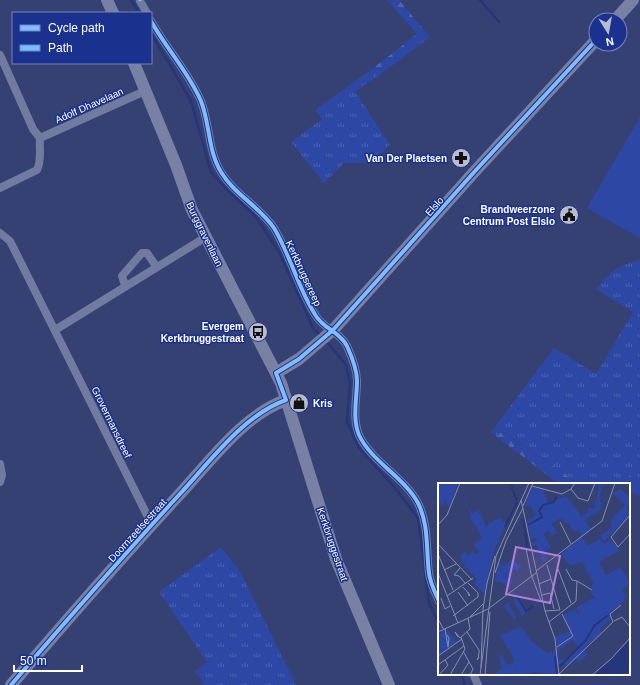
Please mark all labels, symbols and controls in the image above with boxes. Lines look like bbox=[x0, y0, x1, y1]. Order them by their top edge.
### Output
legend bbox=[12, 12, 152, 64]
north arrow bbox=[588, 12, 628, 52]
text: Cycle path bbox=[48, 21, 105, 35]
text: N bbox=[605, 35, 615, 48]
text: Path bbox=[48, 41, 73, 55]
street label: Adolf Dhavelaan bbox=[53, 86, 125, 125]
pharmacy icon: Van Der Plaetsen bbox=[450, 147, 472, 169]
place label: Van Der Plaetsen bbox=[366, 153, 447, 164]
street label: Elslo bbox=[423, 194, 446, 218]
street label: Burggravenlaan bbox=[184, 200, 225, 268]
place label: Brandweerzone Centrum Post Elslo bbox=[463, 204, 555, 227]
public building icon: Brandweerzone Centrum Post Elslo bbox=[558, 204, 580, 226]
street label: Kerkbrugsereep bbox=[284, 239, 324, 308]
place label: Evergem Kerkbruggestraat bbox=[161, 321, 245, 344]
bus stop icon: Evergem Kerkbruggestraat bbox=[247, 321, 269, 343]
street label: Grovermansdreef bbox=[90, 385, 134, 460]
shop icon: Kris bbox=[288, 392, 310, 414]
place label: Kris bbox=[313, 398, 333, 409]
inset map bbox=[438, 483, 630, 675]
street label: Doornzeelsestraat bbox=[106, 496, 169, 564]
street label: Kerkbruggestraat bbox=[315, 506, 350, 582]
scale bar bbox=[14, 647, 82, 673]
text: 50 m bbox=[20, 654, 47, 668]

